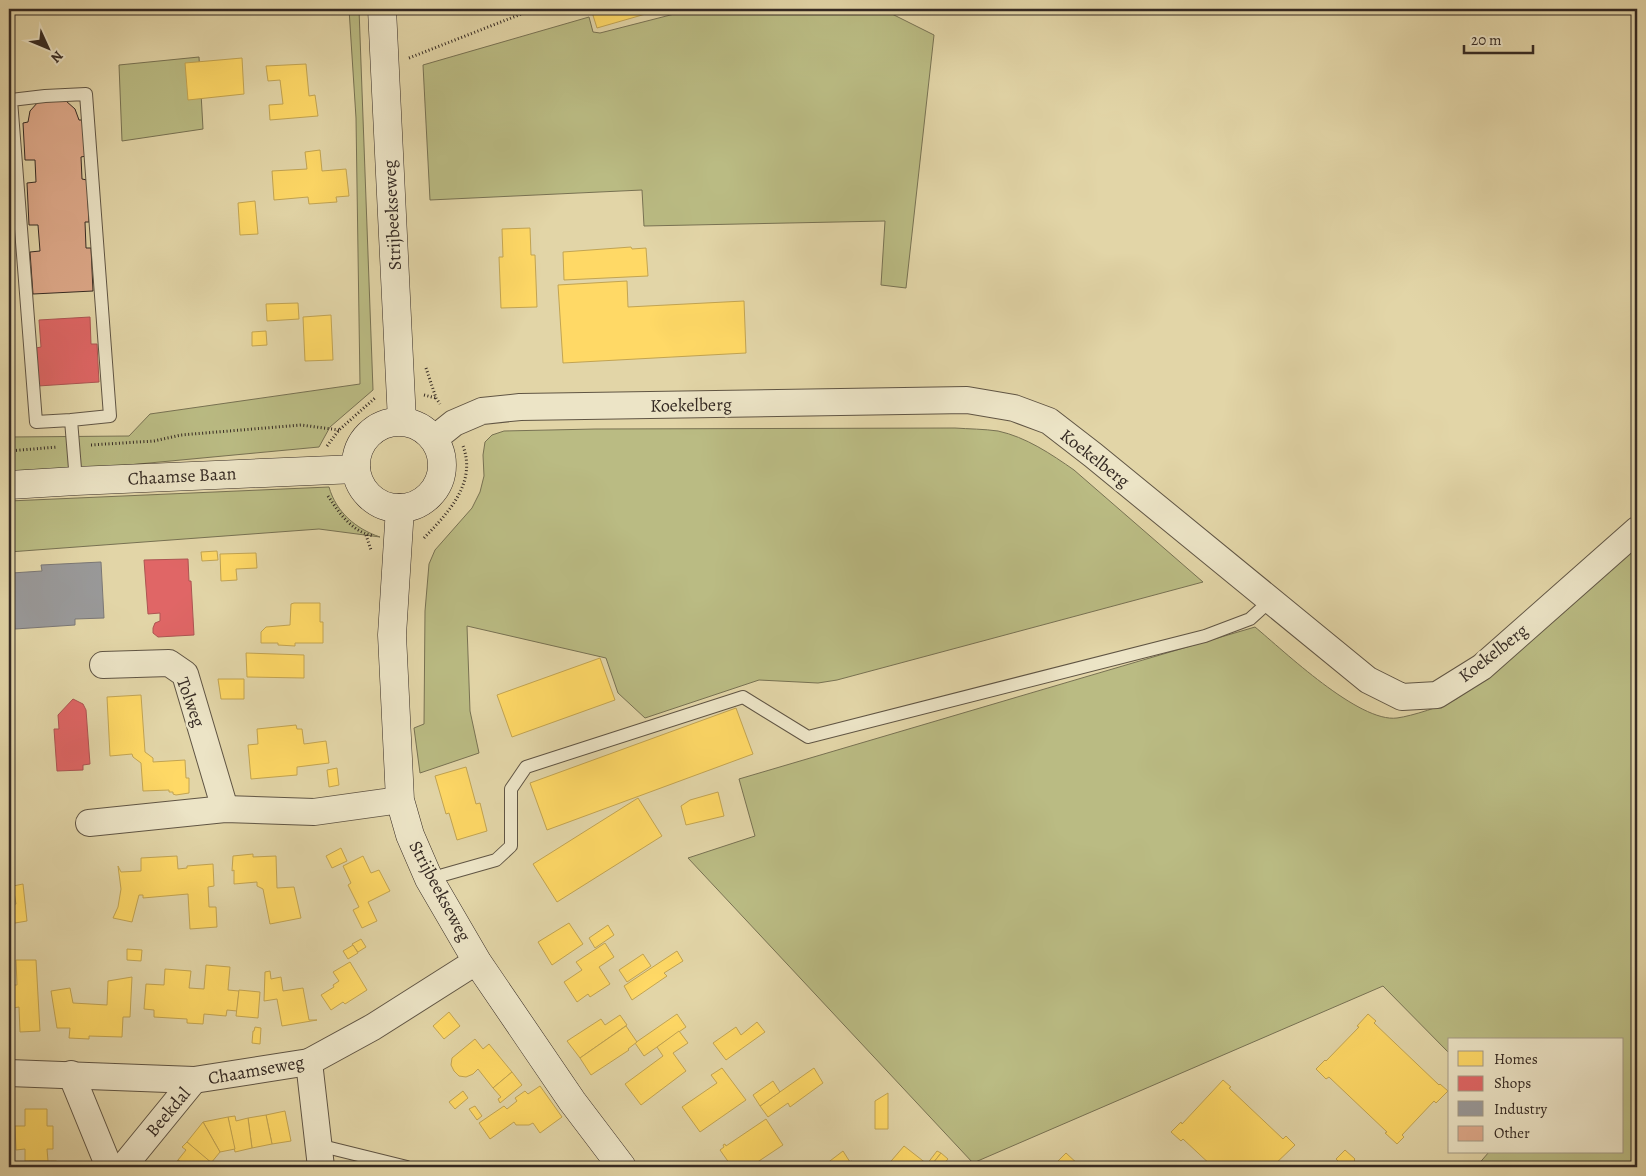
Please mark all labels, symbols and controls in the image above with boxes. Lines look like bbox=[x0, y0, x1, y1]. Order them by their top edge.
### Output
north arrow bbox=[22, 22, 72, 72]
scale bar bbox=[1464, 22, 1532, 54]
text: 20 m bbox=[1471, 30, 1502, 50]
text: N bbox=[47, 46, 67, 67]
street label: Strijbeekseweg bbox=[377, 159, 407, 271]
street label: Koekelberg bbox=[650, 392, 732, 418]
street label: Koekelberg bbox=[1055, 423, 1135, 493]
street label: Chaamse Baan bbox=[127, 461, 237, 491]
street label: Koekelberg bbox=[1453, 618, 1533, 688]
street label: Tolweg bbox=[171, 674, 211, 730]
street label: Strijbeekseweg bbox=[403, 836, 477, 946]
legend bbox=[1448, 1038, 1624, 1154]
text: Homes bbox=[1494, 1049, 1538, 1069]
street label: Chaamseweg bbox=[206, 1050, 306, 1090]
text: Shops bbox=[1494, 1073, 1531, 1093]
street label: Beekdal bbox=[140, 1082, 196, 1142]
text: Industry bbox=[1494, 1099, 1548, 1119]
text: Other bbox=[1494, 1123, 1530, 1143]

